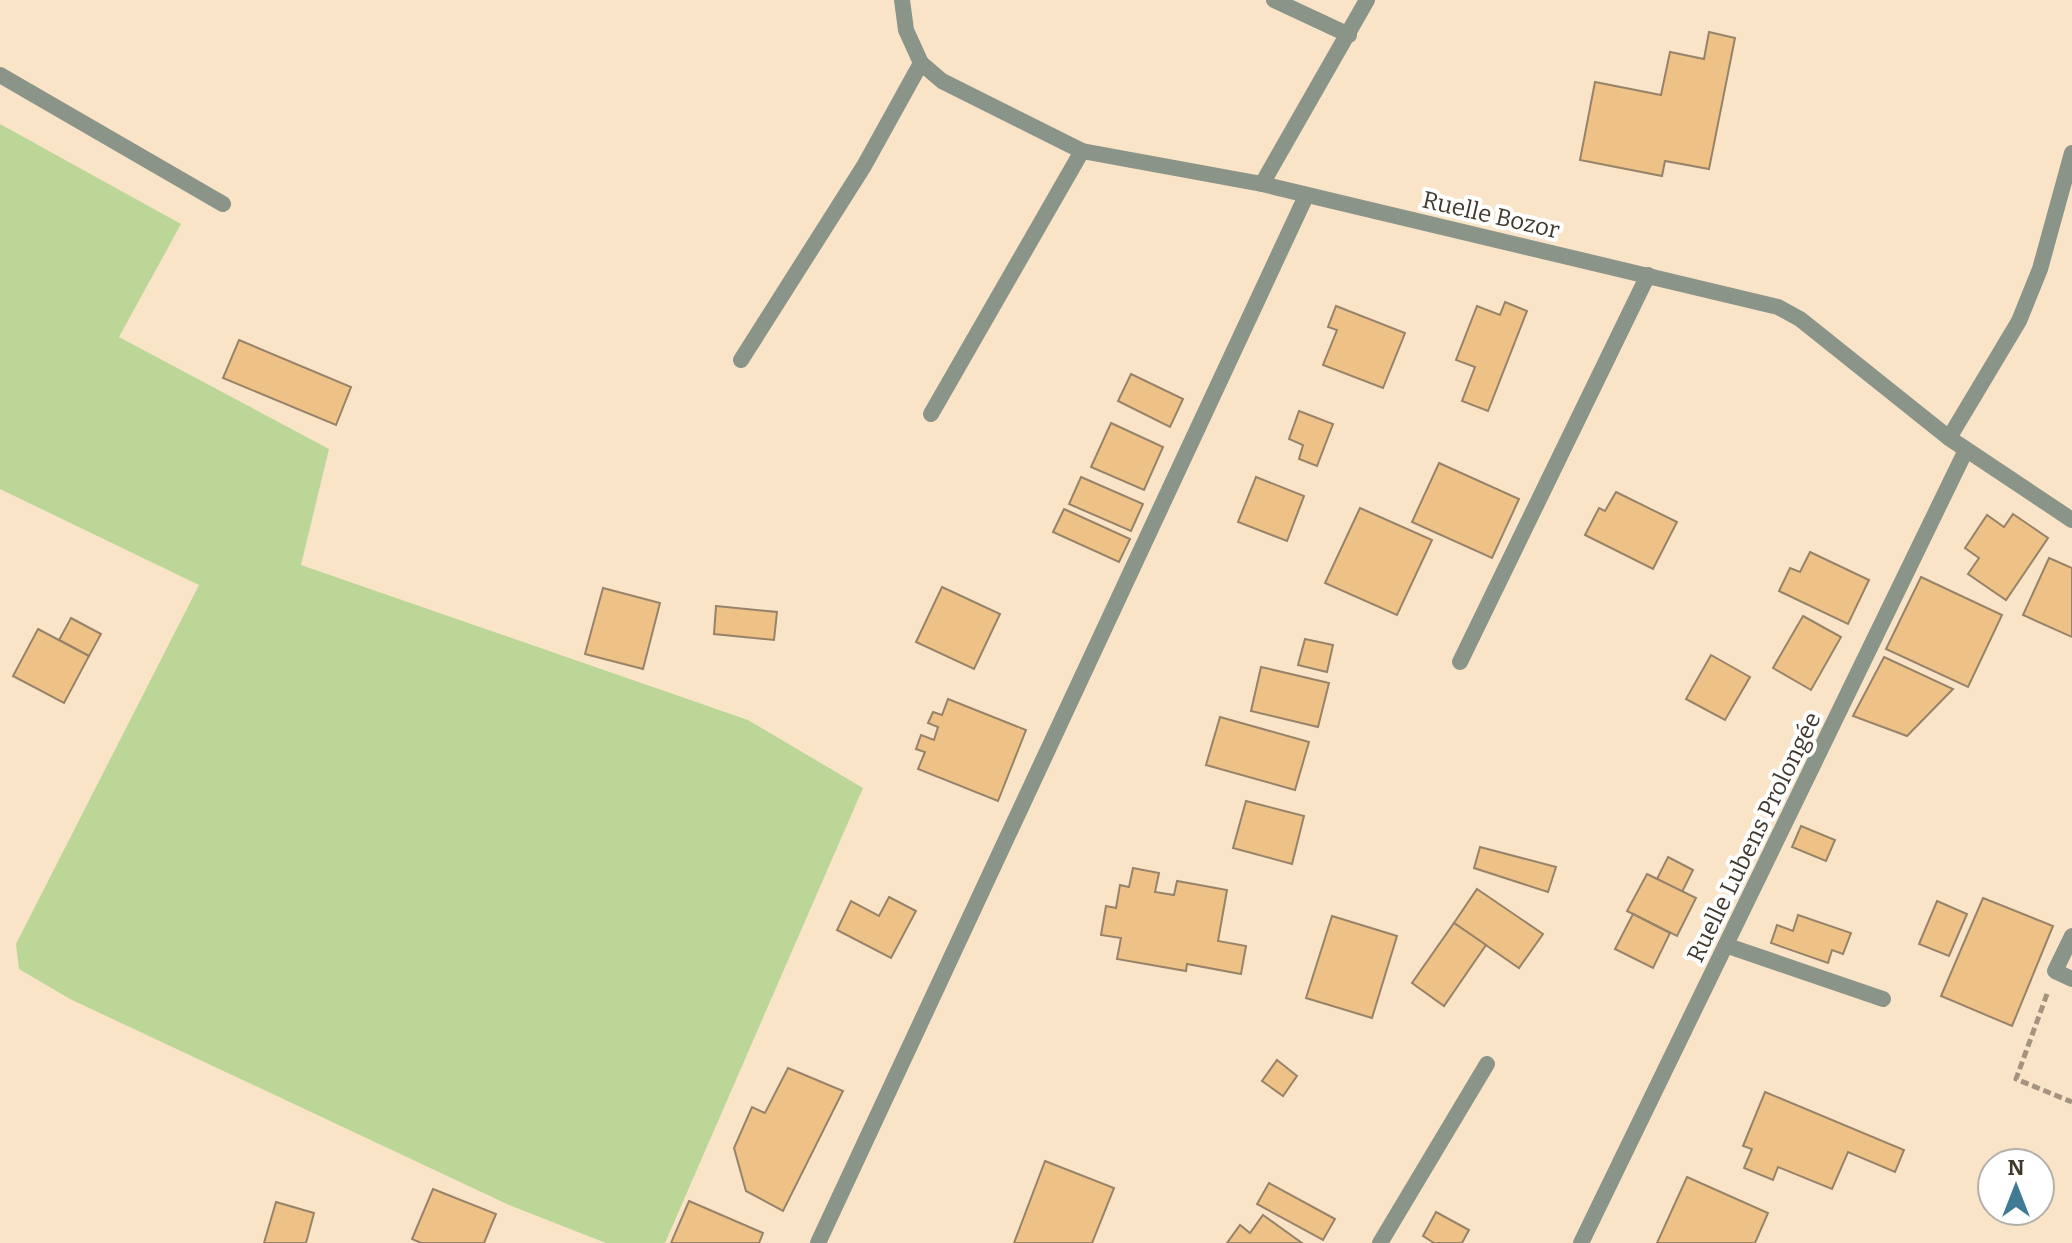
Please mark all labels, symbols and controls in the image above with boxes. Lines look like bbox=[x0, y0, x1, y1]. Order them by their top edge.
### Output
street label: Ruelle Bozor bbox=[1420, 186, 1563, 244]
street label: Ruelle Lubens Prolongée bbox=[1681, 707, 1827, 967]
north arrow bbox=[1976, 1147, 2056, 1227]
text: N bbox=[2008, 1154, 2025, 1181]

